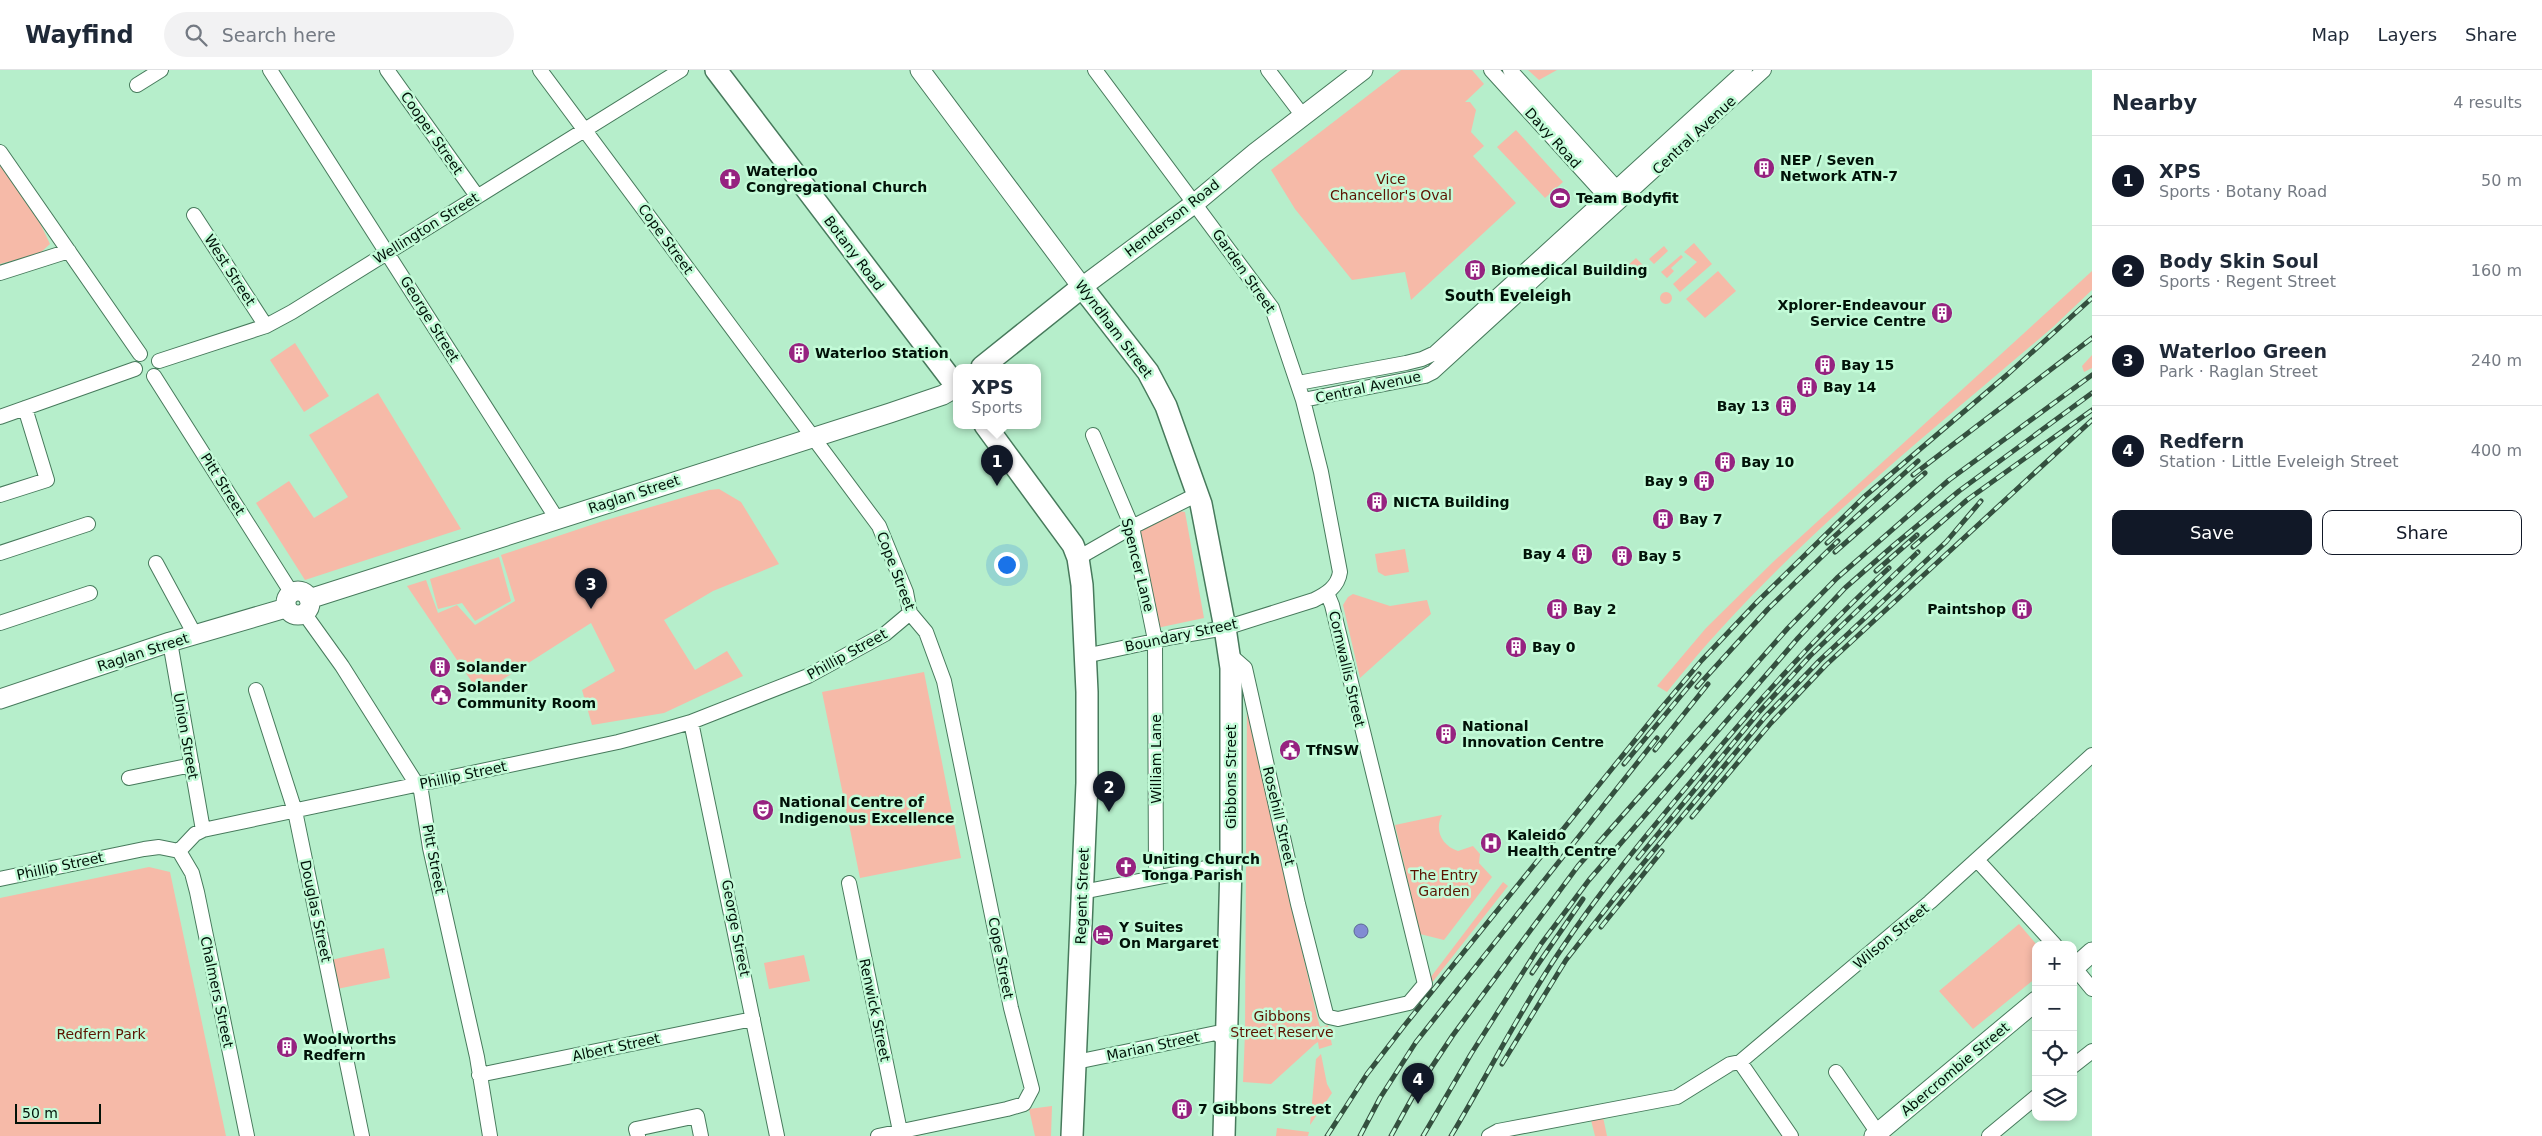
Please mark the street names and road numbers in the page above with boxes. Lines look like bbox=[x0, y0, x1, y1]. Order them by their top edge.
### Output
street label: Cooper Street bbox=[398, 89, 467, 178]
street label: Central Avenue bbox=[1649, 93, 1739, 177]
street label: Davy Road bbox=[1522, 105, 1584, 171]
street label: Henderson Road bbox=[1122, 176, 1222, 260]
street label: Wellington Street bbox=[370, 189, 482, 267]
street label: Cope Street bbox=[635, 201, 697, 278]
street label: Botany Road bbox=[821, 213, 887, 293]
street label: Garden Street bbox=[1209, 226, 1279, 316]
street label: West Street bbox=[201, 231, 259, 309]
street label: George Street bbox=[397, 273, 463, 365]
street label: Wyndham Street bbox=[1072, 277, 1156, 381]
street label: Central Avenue bbox=[1314, 368, 1422, 406]
street label: Pitt Street bbox=[198, 450, 249, 518]
street label: Raglan Street bbox=[586, 472, 682, 516]
street label: Spencer Lane bbox=[1119, 517, 1157, 613]
street label: Cope Street bbox=[874, 529, 918, 613]
street label: Cornwallis Street bbox=[1326, 609, 1368, 729]
street label: Boundary Street bbox=[1123, 615, 1239, 655]
street label: Phillip Street bbox=[804, 625, 890, 683]
street label: Raglan Street bbox=[95, 630, 191, 674]
street label: Union Street bbox=[171, 692, 202, 781]
street label: William Lane bbox=[1148, 714, 1164, 804]
street label: Gibbons Street bbox=[1223, 724, 1239, 829]
street label: Phillip Street bbox=[418, 758, 509, 792]
street label: Rosehill Street bbox=[1260, 765, 1298, 868]
street label: Pitt Street bbox=[419, 823, 449, 895]
street label: Regent Street bbox=[1072, 847, 1092, 945]
street label: Phillip Street bbox=[15, 849, 106, 883]
street label: Douglas Street bbox=[297, 859, 335, 964]
street label: George Street bbox=[719, 878, 753, 978]
street label: Wilson Street bbox=[1850, 900, 1932, 972]
street label: Cope Street bbox=[985, 916, 1017, 1001]
street label: Chalmers Street bbox=[197, 935, 237, 1050]
street label: Renwick Street bbox=[856, 957, 894, 1063]
street label: Abercrombie Street bbox=[1898, 1019, 2013, 1119]
street label: Marian Street bbox=[1105, 1028, 1201, 1064]
street label: Albert Street bbox=[571, 1030, 662, 1064]

